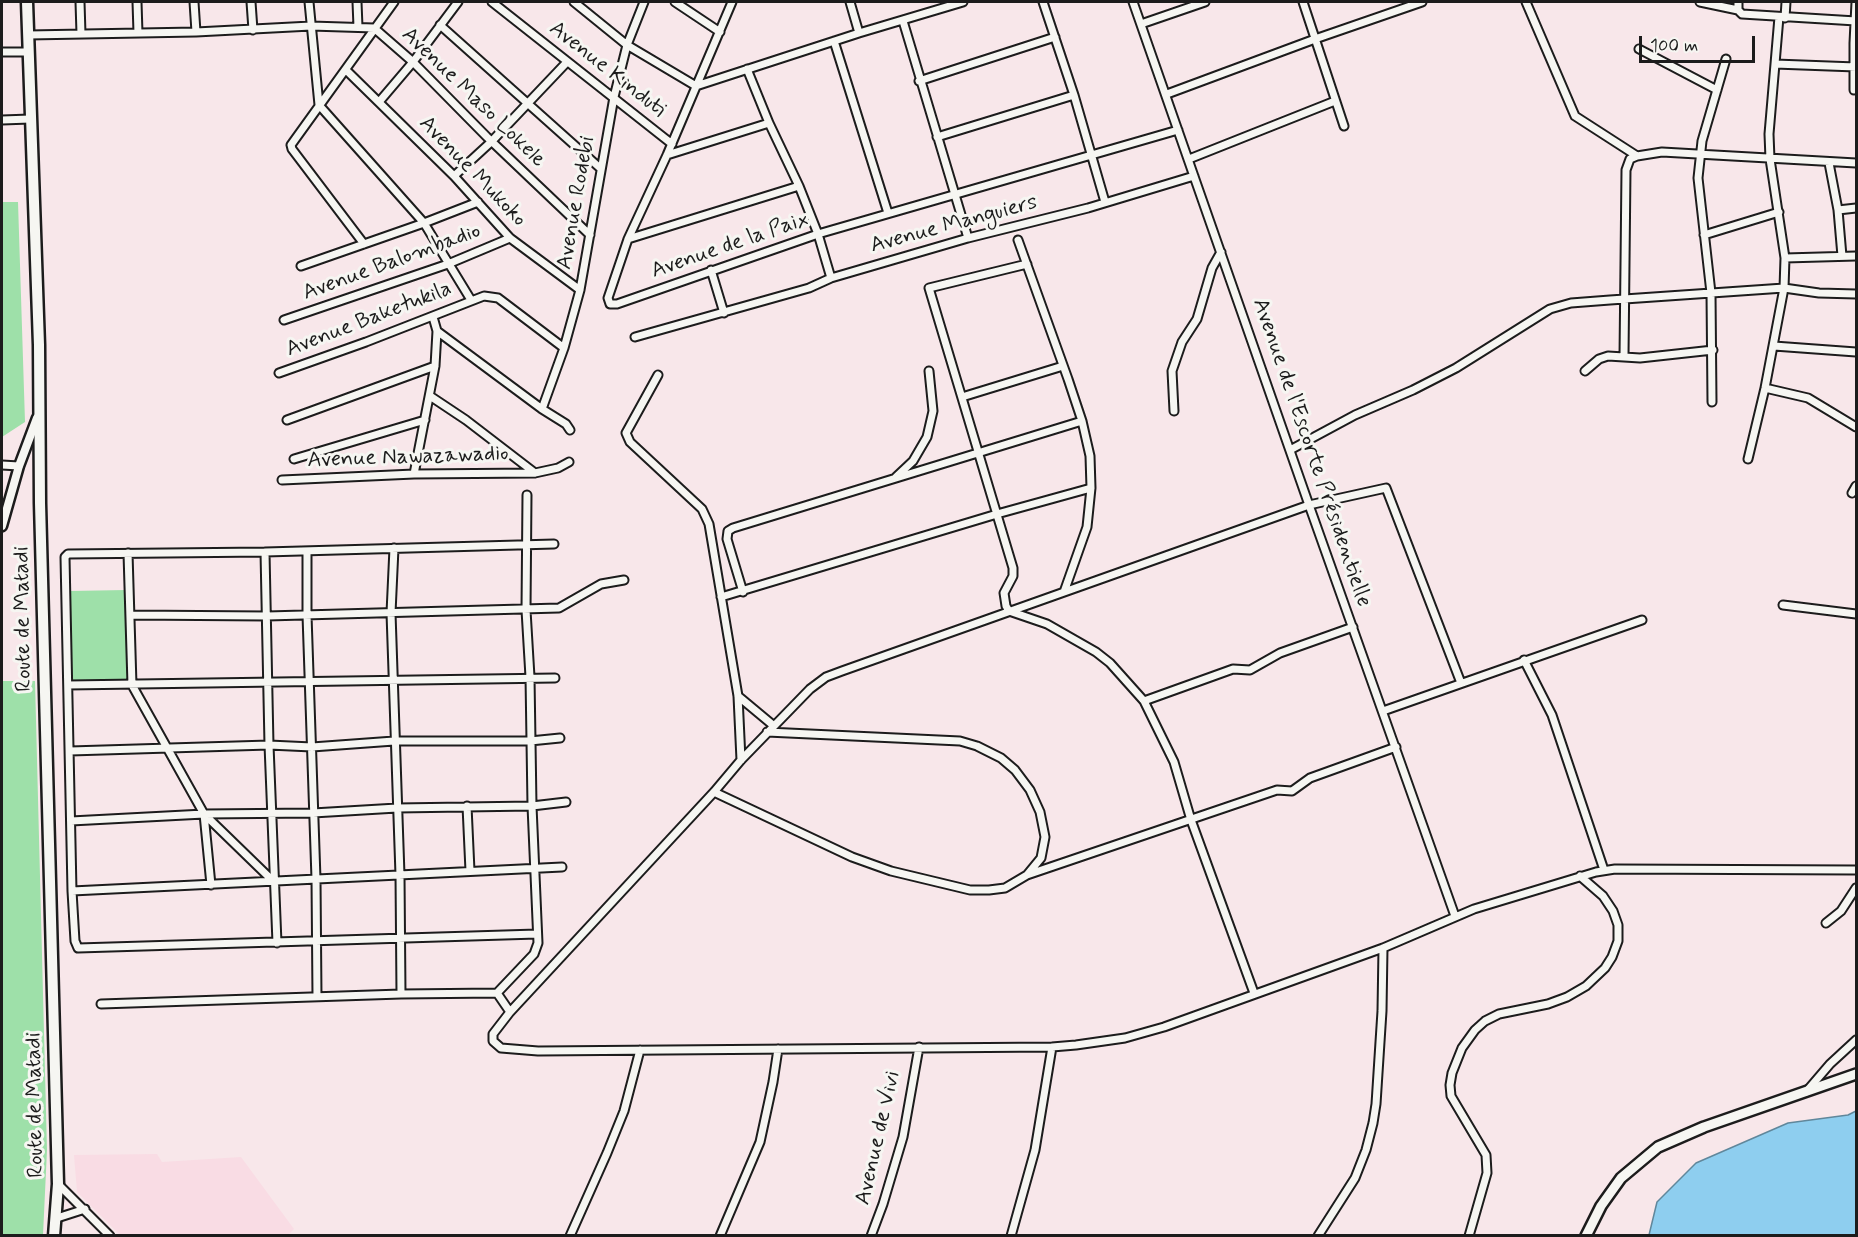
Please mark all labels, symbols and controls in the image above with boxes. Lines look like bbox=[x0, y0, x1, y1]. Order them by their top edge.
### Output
street label: Avenue Kinduti bbox=[543, 16, 671, 124]
street label: Avenue Maso Lokele bbox=[395, 22, 551, 174]
scale bar bbox=[1642, 24, 1758, 62]
text: 100 m bbox=[1650, 34, 1698, 58]
street label: Avenue Mukoko bbox=[413, 111, 531, 233]
street label: Avenue Rodebi bbox=[552, 134, 602, 272]
street label: Avenue Manguiers bbox=[868, 190, 1040, 260]
street label: Avenue de la Paix bbox=[648, 207, 812, 285]
street label: Avenue Balombadio bbox=[299, 219, 485, 307]
street label: Avenue Baketukila bbox=[282, 276, 456, 364]
street label: Avenue de l'Escorte Présidentielle bbox=[1246, 295, 1376, 611]
street label: Avenue Nawazawadio bbox=[307, 441, 509, 475]
street label: Route de Matadi bbox=[10, 546, 38, 692]
street label: Route de Matadi bbox=[22, 1032, 50, 1178]
street label: Avenue de Vivi bbox=[851, 1068, 907, 1208]

